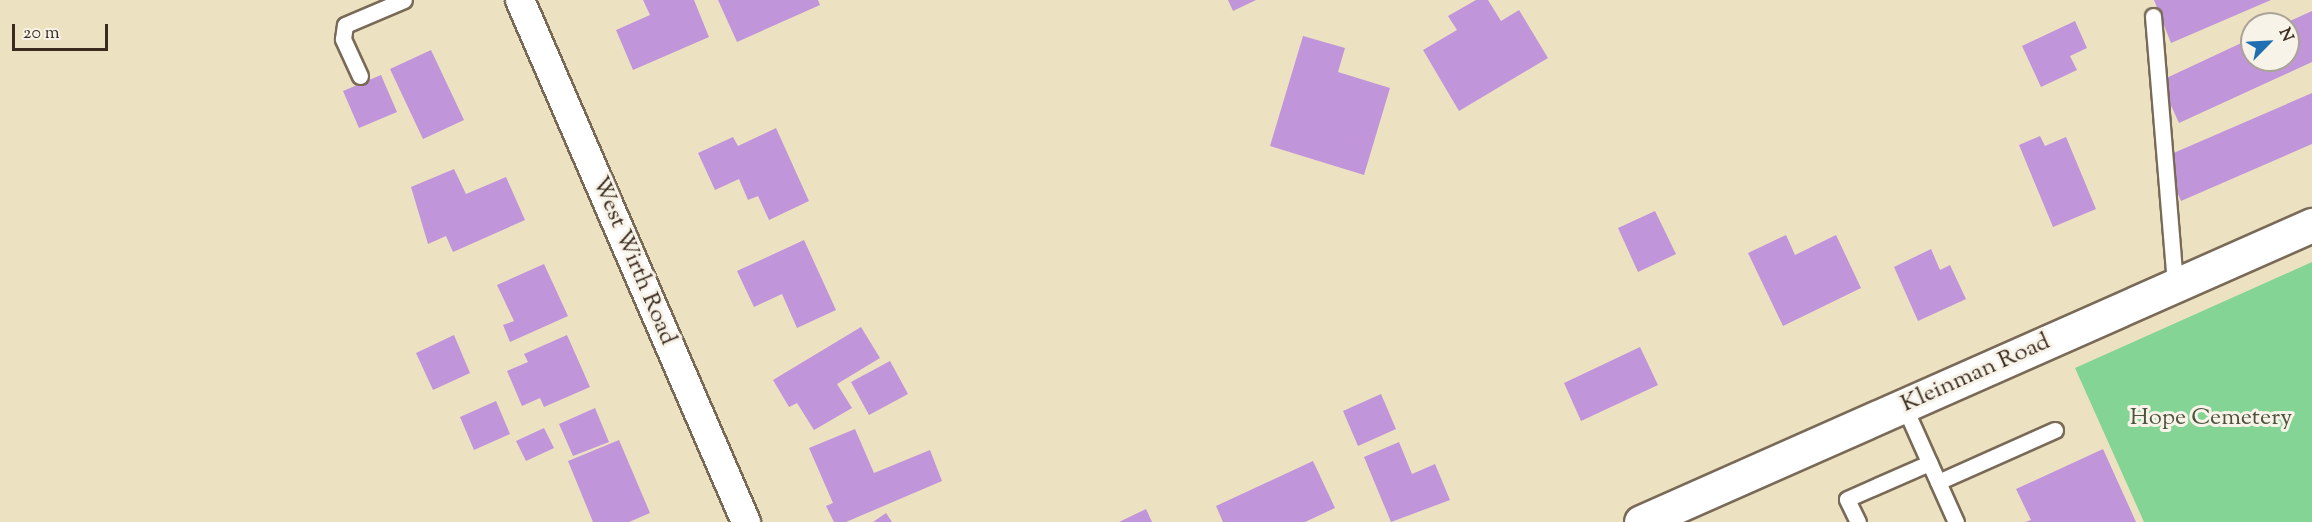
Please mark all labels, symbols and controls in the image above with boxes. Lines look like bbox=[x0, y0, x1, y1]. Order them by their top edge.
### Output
scale bar bbox=[15, 12, 111, 50]
north arrow bbox=[2240, 12, 2300, 72]
text: 20 m bbox=[23, 21, 60, 47]
text: N bbox=[2272, 25, 2298, 46]
street label: West Wirth Road bbox=[584, 172, 682, 350]
street label: Kleinman Road bbox=[1897, 328, 2055, 420]
park label: Hope Cemetery bbox=[2130, 405, 2292, 433]

